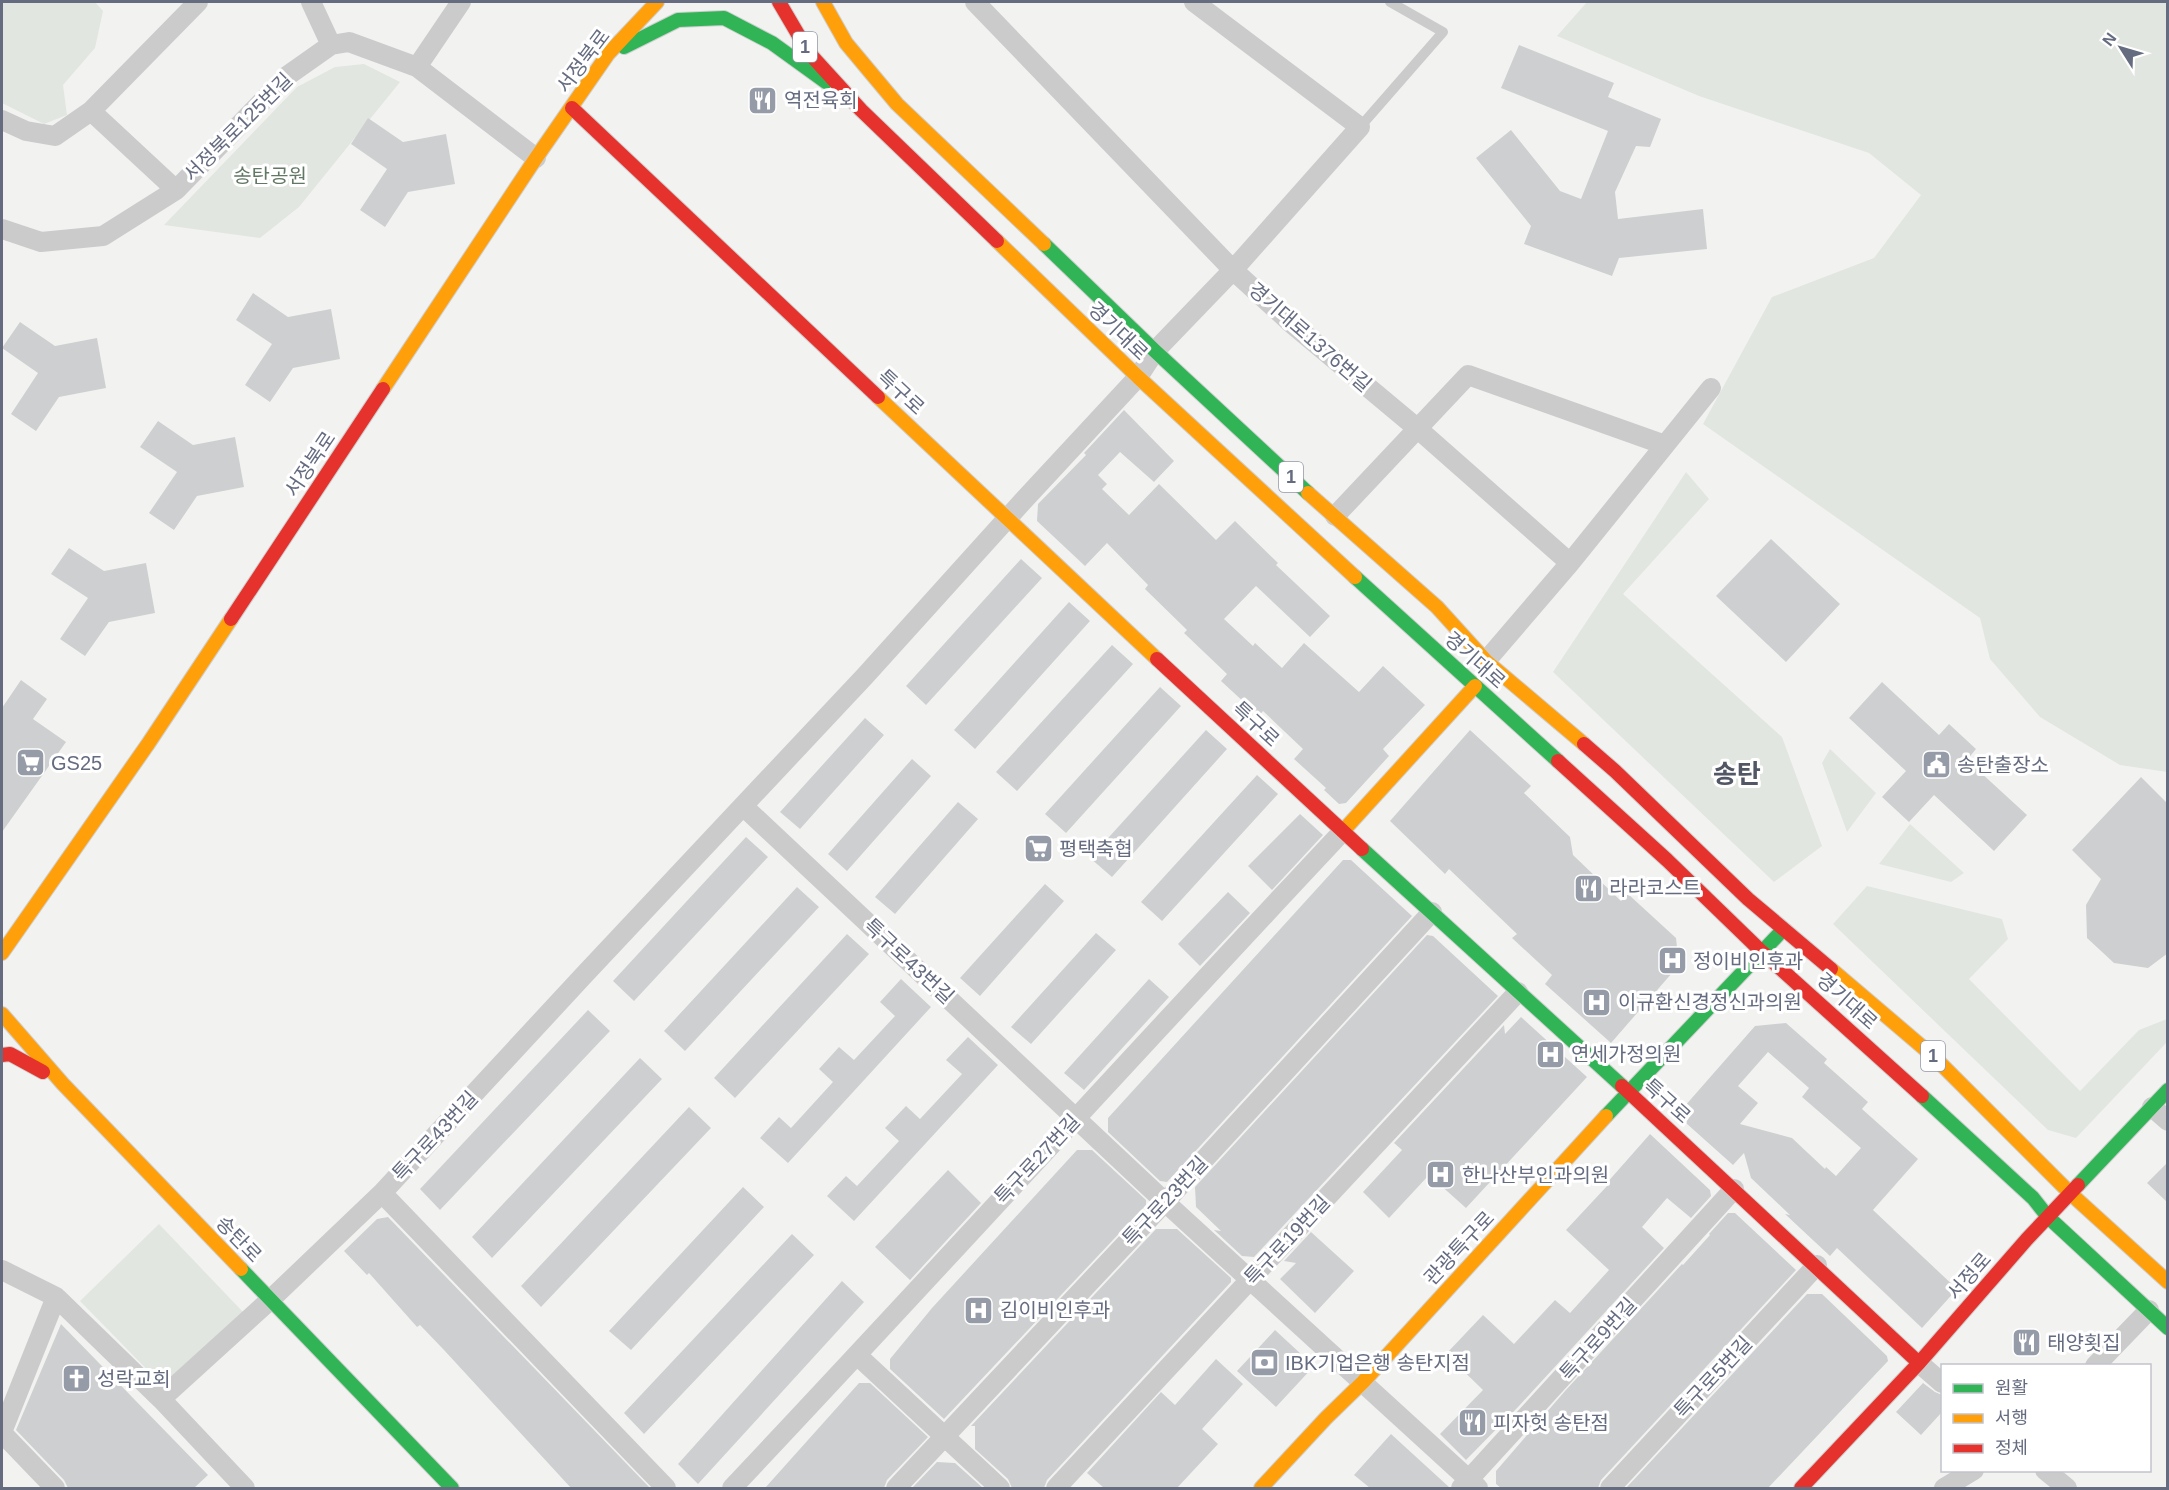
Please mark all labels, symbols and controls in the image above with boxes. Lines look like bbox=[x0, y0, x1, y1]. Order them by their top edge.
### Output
north arrow bbox=[2091, 18, 2151, 78]
street label: 서정북로 bbox=[552, 25, 614, 97]
text: N bbox=[2099, 30, 2120, 49]
road number: 1 bbox=[793, 32, 817, 62]
street label: 서정북로125번길 bbox=[179, 68, 297, 186]
restaurant icon: 역전육회 bbox=[747, 84, 779, 116]
place label: 역전육회 bbox=[784, 89, 858, 111]
park label: 송탄공원 bbox=[233, 165, 307, 187]
street label: 경기대로1376번길 bbox=[1244, 278, 1376, 396]
street label: 경기대로 bbox=[1084, 298, 1152, 364]
street label: 특구로 bbox=[873, 365, 929, 419]
street label: 서정북로 bbox=[280, 427, 340, 501]
road number: 1 bbox=[1279, 462, 1303, 492]
street label: 경기대로 bbox=[1440, 627, 1510, 693]
street label: 특구로 bbox=[1228, 697, 1284, 751]
supermarket icon: GS25 bbox=[14, 747, 46, 779]
public building icon: 송탄출장소 bbox=[1920, 749, 1952, 781]
place label: GS25 bbox=[51, 752, 102, 774]
place label: 송탄출장소 bbox=[1957, 754, 2049, 776]
district label: 송탄 bbox=[1713, 759, 1761, 789]
supermarket icon: 평택축협 bbox=[1022, 833, 1054, 865]
place label: 평택축협 bbox=[1059, 838, 1133, 860]
restaurant icon: 라라코스트 bbox=[1572, 872, 1604, 904]
place label: 라라코스트 bbox=[1609, 877, 1701, 899]
street label: 특구로43번길 bbox=[860, 914, 958, 1008]
hospital icon: 정이비인후과 bbox=[1656, 945, 1688, 977]
place label: 정이비인후과 bbox=[1693, 950, 1803, 972]
street label: 경기대로 bbox=[1812, 968, 1882, 1034]
hospital icon: 이규환신경정신과의원 bbox=[1581, 986, 1613, 1018]
place label: 이규환신경정신과의원 bbox=[1618, 991, 1802, 1013]
hospital icon: 연세가정의원 bbox=[1534, 1038, 1566, 1070]
road number: 1 bbox=[1921, 1041, 1945, 1071]
place label: 연세가정의원 bbox=[1571, 1043, 1681, 1065]
street label: 특구로 bbox=[1639, 1074, 1695, 1128]
street label: 특구로43번길 bbox=[388, 1087, 482, 1185]
street label: 특구로27번길 bbox=[990, 1110, 1084, 1208]
street label: 특구로23번길 bbox=[1118, 1152, 1212, 1250]
hospital icon: 한나산부인과의원 bbox=[1425, 1159, 1457, 1191]
place label: 한나산부인과의원 bbox=[1462, 1164, 1609, 1186]
street label: 특구로19번길 bbox=[1240, 1191, 1334, 1289]
street label: 관광특구로 bbox=[1420, 1207, 1498, 1289]
street label: 송탄로 bbox=[212, 1212, 266, 1266]
street label: 서정로 bbox=[1943, 1248, 1995, 1304]
street label: 특구로9번길 bbox=[1555, 1293, 1641, 1385]
hospital icon: 김이비인후과 bbox=[963, 1294, 995, 1326]
place label: 김이비인후과 bbox=[1000, 1299, 1110, 1321]
restaurant icon: 태양횟집 bbox=[2010, 1327, 2042, 1359]
street label: 특구로5번길 bbox=[1670, 1332, 1756, 1422]
place label: 태양횟집 bbox=[2047, 1332, 2121, 1354]
bank icon: IBK기업은행 송탄지점 bbox=[1248, 1347, 1280, 1379]
place label: IBK기업은행 송탄지점 bbox=[1285, 1352, 1470, 1374]
church icon: 성락교회 bbox=[60, 1363, 92, 1395]
legend bbox=[1941, 1364, 2151, 1472]
place label: 성락교회 bbox=[97, 1368, 171, 1390]
text: 원활 bbox=[1995, 1378, 2028, 1398]
restaurant icon: 피자헛 송탄점 bbox=[1456, 1407, 1488, 1439]
text: 서행 bbox=[1995, 1408, 2028, 1428]
place label: 피자헛 송탄점 bbox=[1493, 1412, 1609, 1434]
text: 정체 bbox=[1995, 1438, 2028, 1458]

